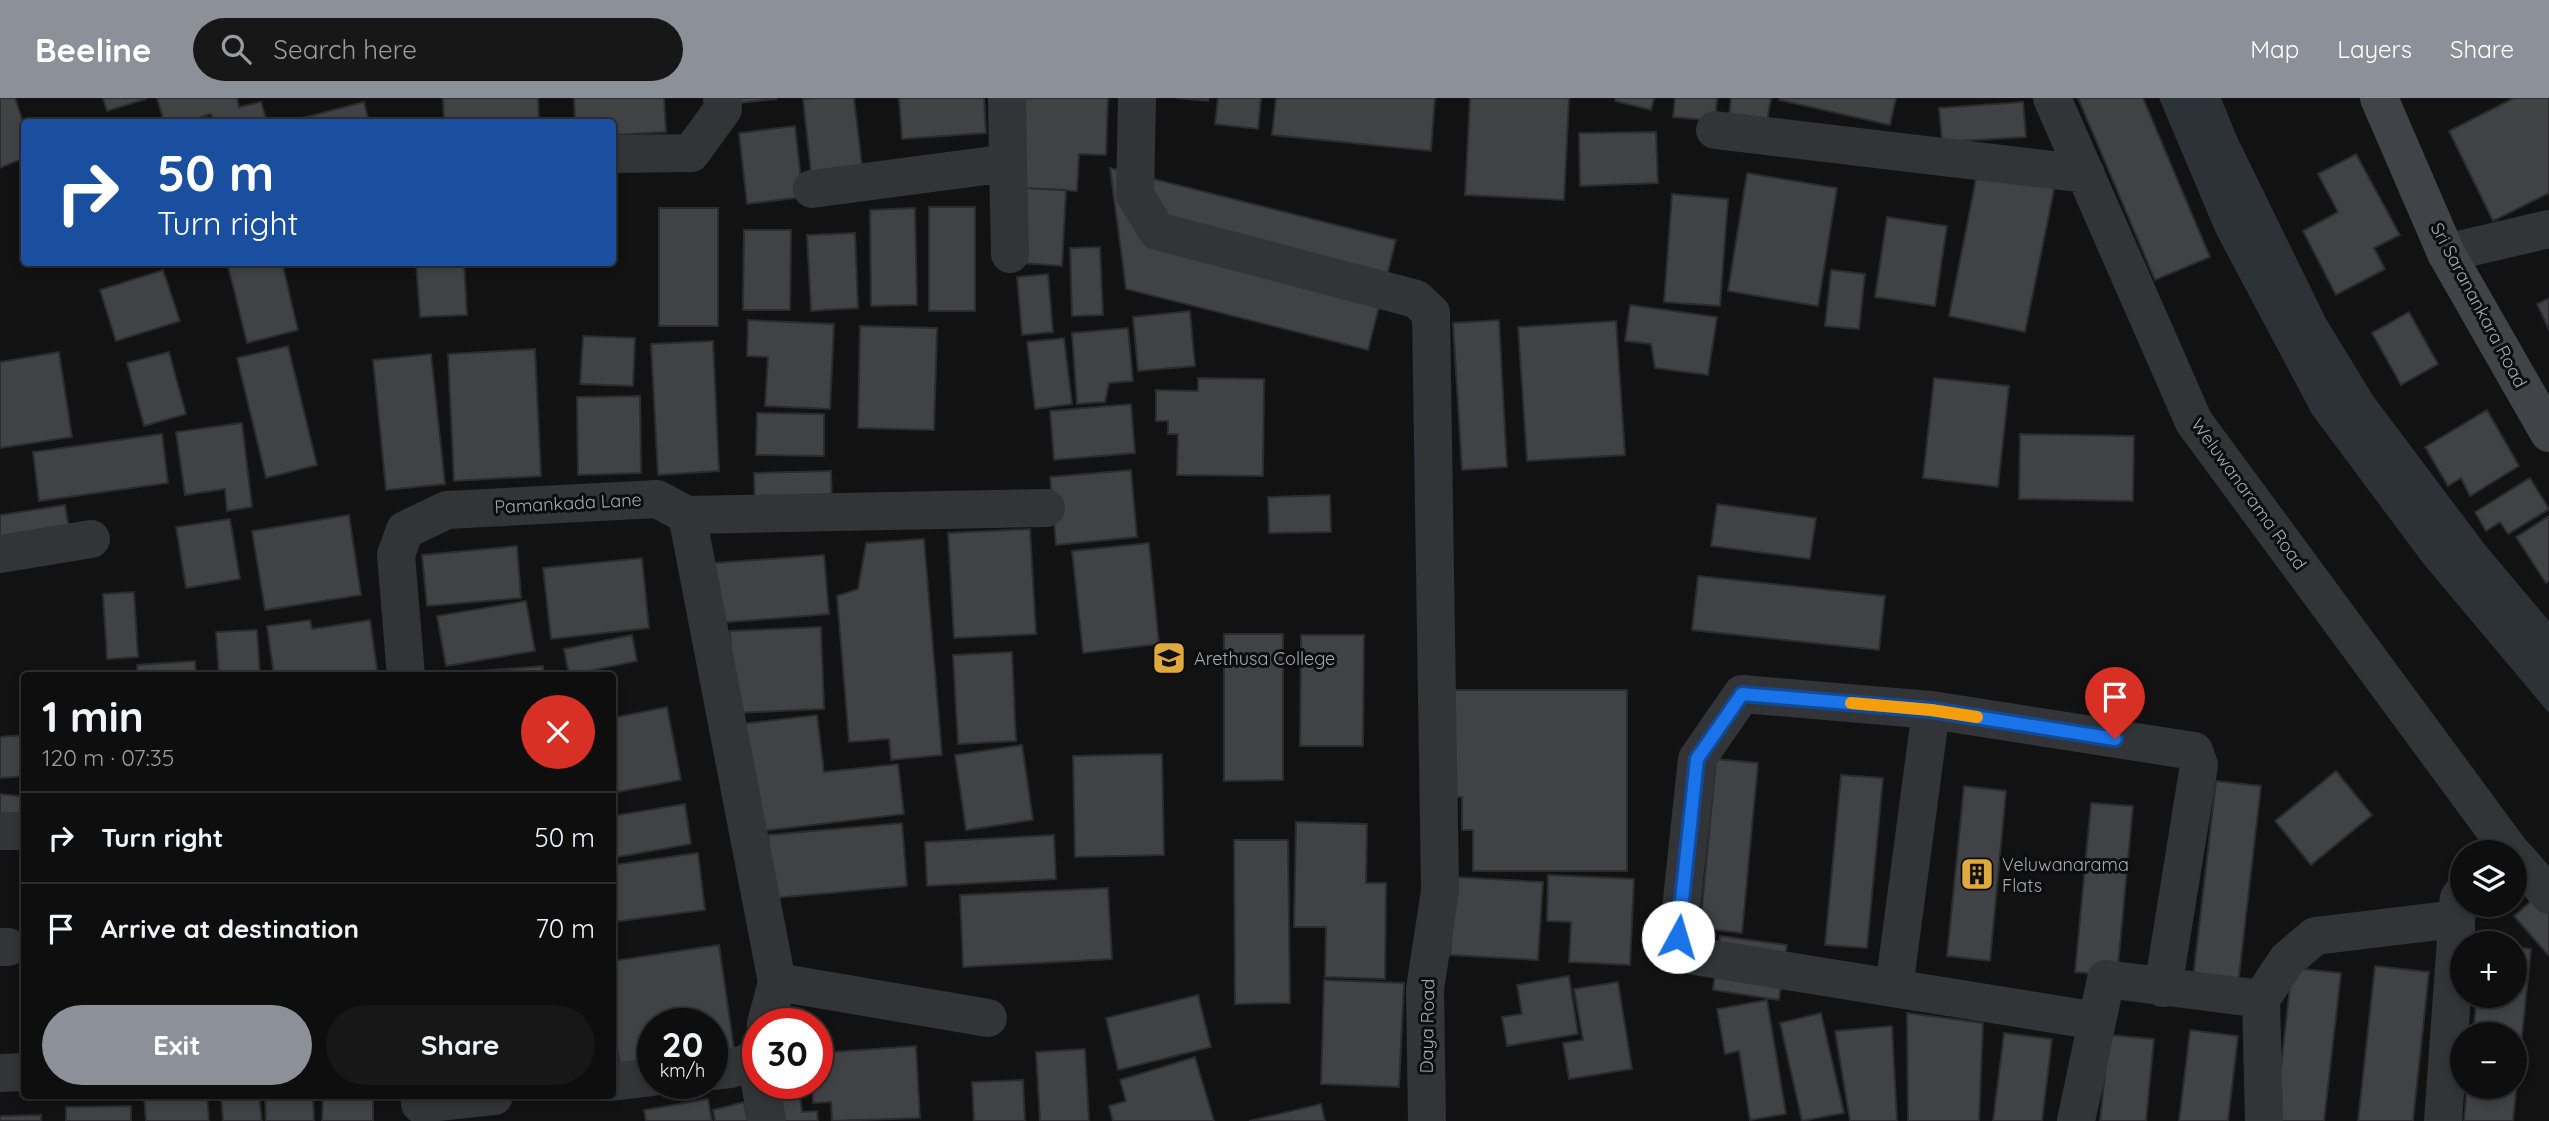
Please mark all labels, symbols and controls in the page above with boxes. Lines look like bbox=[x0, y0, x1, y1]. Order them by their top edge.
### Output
search box bbox=[193, 18, 683, 81]
text: Beeline bbox=[35, 29, 151, 70]
icon: search bbox=[217, 30, 255, 68]
text: Search here bbox=[273, 33, 417, 66]
text: Map bbox=[2250, 34, 2299, 64]
text: Layers bbox=[2337, 34, 2412, 64]
text: Share bbox=[2450, 34, 2514, 64]
text: 50 m bbox=[157, 142, 274, 203]
icon: right bbox=[42, 147, 133, 238]
text: Turn right bbox=[157, 203, 298, 243]
street label: Sri Saranankara Road bbox=[2426, 218, 2532, 392]
street label: Weluwanarama Road bbox=[2186, 414, 2312, 574]
street label: Pamankada Lane bbox=[494, 488, 642, 518]
school or university icon: Arethusa College bbox=[1150, 639, 1188, 677]
place label: Arethusa College bbox=[1194, 647, 1335, 670]
pin bbox=[2085, 667, 2145, 739]
icon: arrive bbox=[2096, 678, 2134, 716]
text: 1 min bbox=[42, 690, 144, 743]
button: close bbox=[521, 695, 595, 769]
text: 120 m · 07:35 bbox=[42, 743, 174, 772]
icon: right bbox=[42, 819, 80, 857]
text: Turn right bbox=[101, 821, 223, 854]
text: 50 m bbox=[535, 821, 595, 854]
map controls bbox=[2450, 840, 2527, 1099]
button: layers bbox=[2450, 840, 2527, 917]
place label: Veluwanarama Flats bbox=[2002, 853, 2129, 897]
building icon: Veluwanarama Flats bbox=[1958, 855, 1996, 893]
position arrow bbox=[1641, 900, 1715, 974]
icon: arrive bbox=[42, 910, 80, 948]
text: Arrive at destination bbox=[101, 912, 359, 945]
text: 70 m bbox=[535, 912, 595, 945]
button: + bbox=[2450, 931, 2527, 1008]
street label: Daya Road bbox=[1415, 979, 1439, 1073]
button: Exit bbox=[42, 1005, 312, 1085]
button: Share bbox=[326, 1005, 595, 1085]
speed limit sign: 30 bbox=[742, 1008, 833, 1099]
text: 20 bbox=[662, 1022, 703, 1066]
button: − bbox=[2450, 1022, 2527, 1099]
text: km/h bbox=[660, 1059, 705, 1082]

